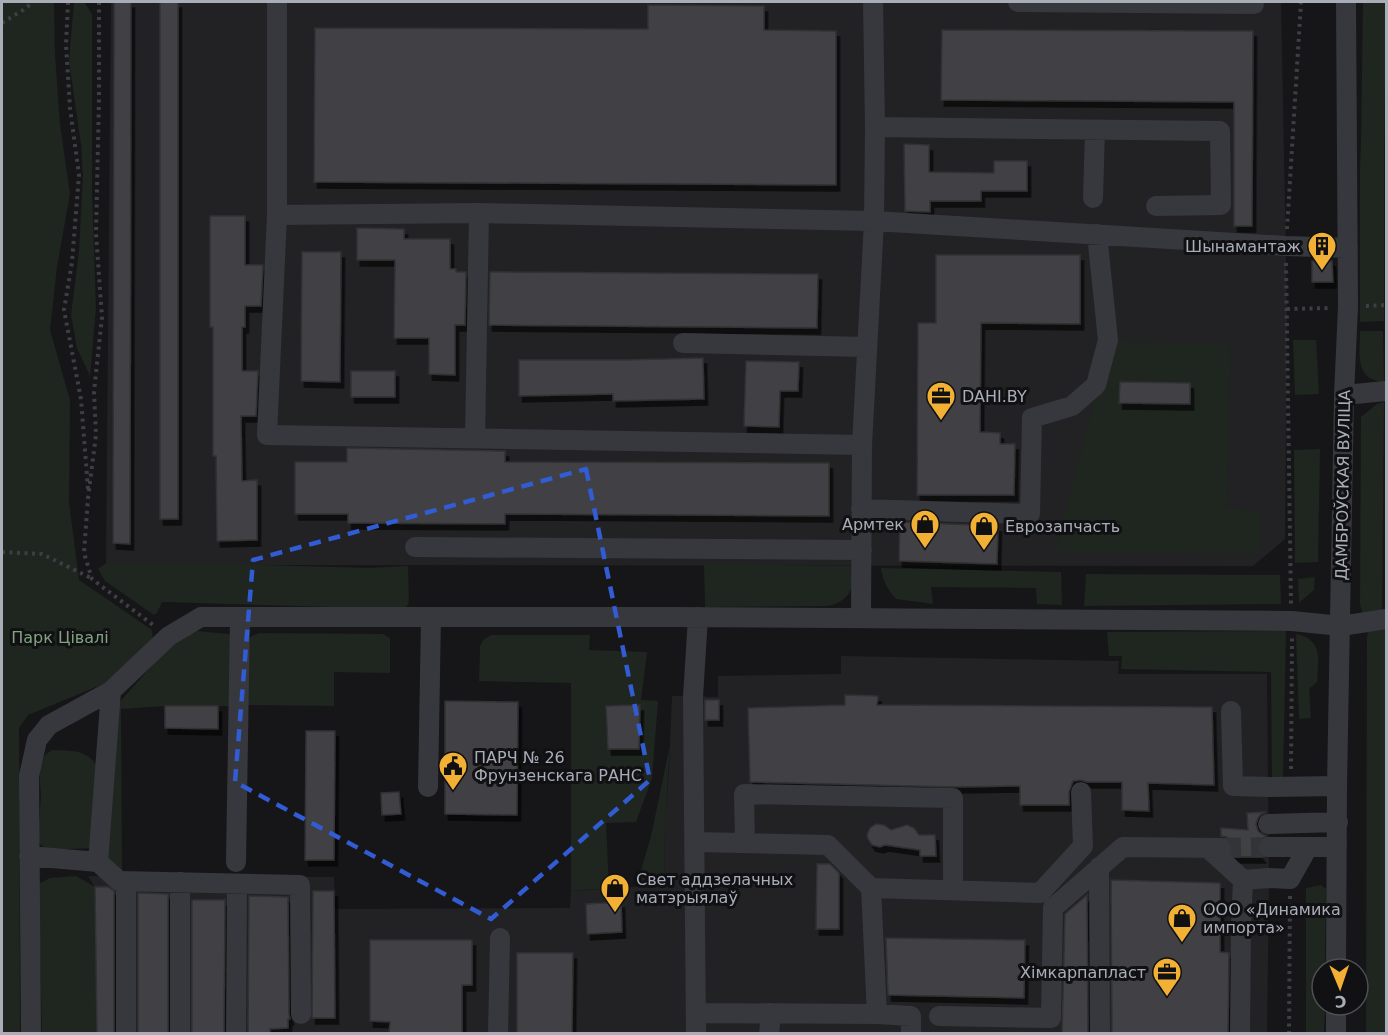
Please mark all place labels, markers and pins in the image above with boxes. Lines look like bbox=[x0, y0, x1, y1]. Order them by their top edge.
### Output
building icon: Шынамантаж bbox=[1306, 230, 1338, 272]
place label: Шынамантаж bbox=[1185, 237, 1301, 256]
office icon: DAHI.BY bbox=[925, 380, 957, 422]
place label: DAHI.BY bbox=[962, 387, 1027, 406]
shop icon: Армтек bbox=[909, 508, 941, 550]
shop icon: Еврозапчасть bbox=[968, 510, 1000, 552]
place label: Армтек bbox=[842, 515, 904, 534]
place label: Еврозапчасть bbox=[1005, 517, 1120, 536]
place label: ПАРЧ № 26 Фрунзенскага РАНС bbox=[474, 748, 642, 785]
public building icon: ПАРЧ № 26 Фрунзенскага РАНС bbox=[437, 750, 469, 792]
place label: Свет аддзелачных матэрыялаў bbox=[636, 870, 793, 907]
shop icon: Свет аддзелачных матэрыялаў bbox=[599, 872, 631, 914]
place label: ООО «Динамика импорта» bbox=[1203, 900, 1341, 937]
shop icon: ООО «Динамика импорта» bbox=[1166, 902, 1198, 944]
office icon: Хімкарпапласт bbox=[1151, 956, 1183, 998]
place label: Хімкарпапласт bbox=[1020, 963, 1146, 982]

